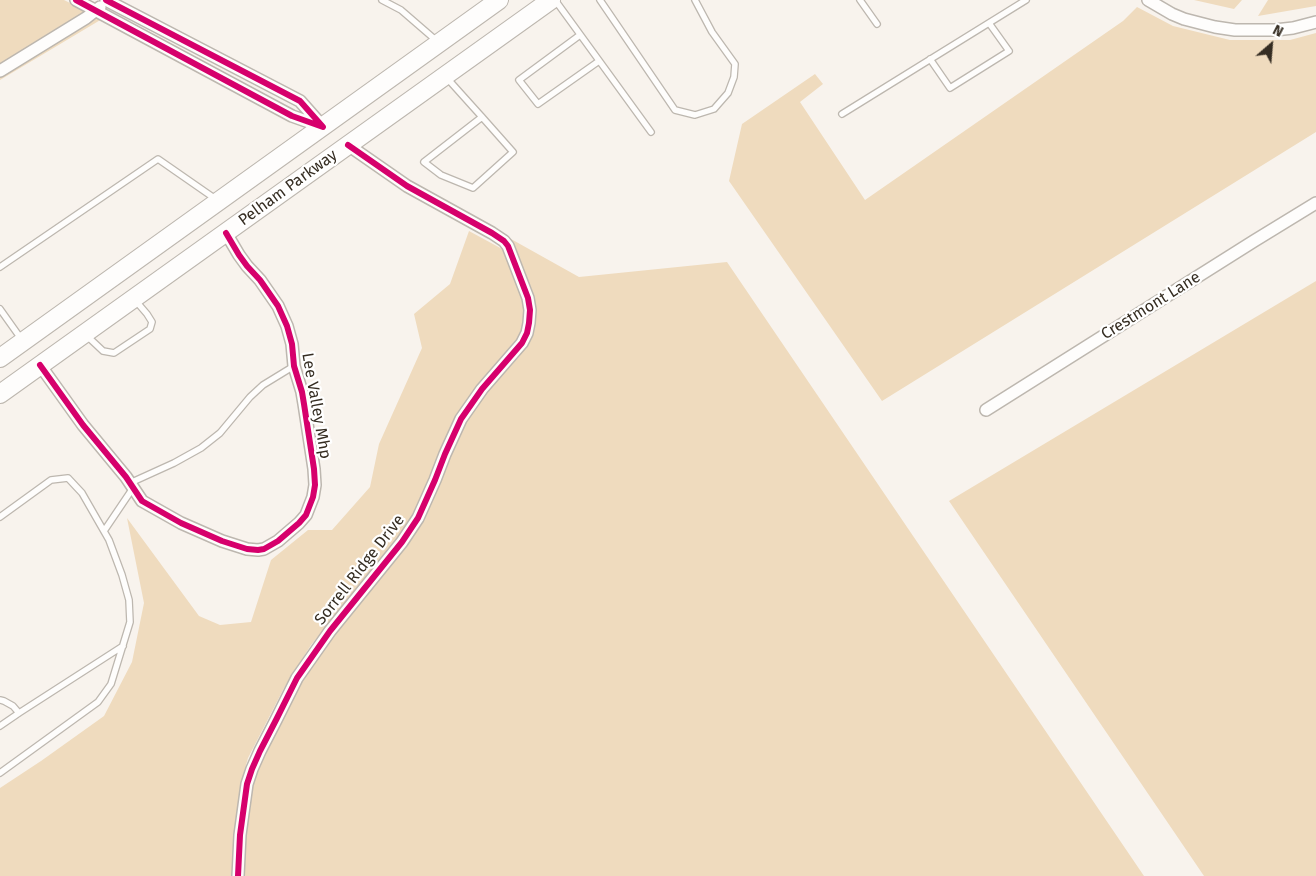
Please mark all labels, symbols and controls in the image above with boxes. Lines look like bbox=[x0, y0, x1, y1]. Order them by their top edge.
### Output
north arrow bbox=[1246, 20, 1296, 70]
text: N bbox=[1270, 22, 1286, 41]
street label: Pelham Parkway bbox=[235, 146, 341, 230]
street label: Crestmont Lane bbox=[1098, 268, 1204, 344]
street label: Lee Valley Mhp bbox=[297, 351, 335, 461]
street label: Sorrell Ridge Drive bbox=[311, 511, 409, 629]

